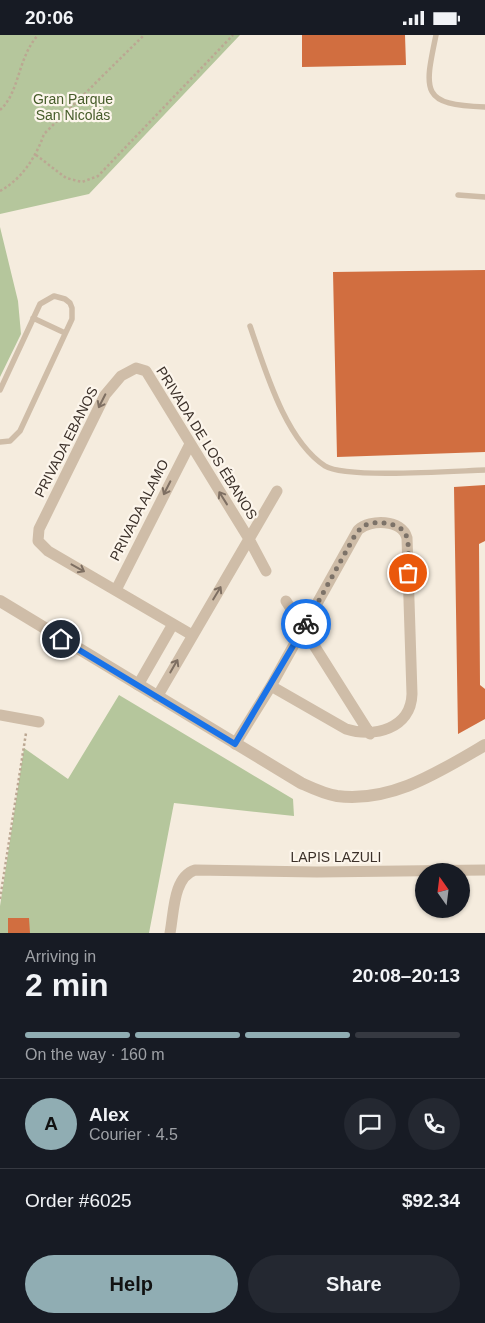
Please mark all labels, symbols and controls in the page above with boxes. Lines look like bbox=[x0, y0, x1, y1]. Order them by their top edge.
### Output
text: 20:06 bbox=[25, 7, 74, 28]
park label: Gran Parque San Nicolás bbox=[33, 91, 113, 123]
street label: PRIVADA DE LOS ÉBANOS bbox=[153, 364, 261, 522]
street label: PRIVADA EBANOS bbox=[31, 384, 101, 500]
one-way arrow bbox=[97, 393, 106, 408]
street label: PRIVADA ALAMO bbox=[106, 456, 172, 563]
one-way arrow bbox=[162, 480, 172, 495]
one-way arrow bbox=[218, 491, 228, 505]
pin bbox=[387, 552, 429, 594]
icon: bag bbox=[394, 559, 422, 587]
one-way arrow bbox=[70, 564, 85, 574]
one-way arrow bbox=[212, 587, 222, 601]
courier bbox=[281, 599, 331, 649]
icon: bike bbox=[292, 610, 320, 638]
pin bbox=[40, 618, 82, 660]
icon: home bbox=[47, 625, 75, 653]
one-way arrow bbox=[170, 659, 180, 673]
street label: LAPIS LAZULI bbox=[290, 849, 382, 865]
north arrow bbox=[415, 863, 470, 917]
map controls bbox=[415, 863, 470, 918]
text: Arriving in bbox=[25, 948, 96, 965]
text: 20:08–20:13 bbox=[352, 965, 460, 986]
text: 2 min bbox=[25, 967, 109, 1003]
text: On the way · 160 m bbox=[25, 1046, 165, 1063]
button: chat bbox=[344, 1098, 396, 1150]
button: phone bbox=[408, 1098, 460, 1150]
text: Alex bbox=[89, 1104, 129, 1125]
text: A bbox=[44, 1113, 58, 1134]
text: Courier · 4.5 bbox=[89, 1126, 178, 1143]
text: Order #6025 bbox=[25, 1190, 132, 1211]
text: $92.34 bbox=[402, 1190, 460, 1211]
button: Help bbox=[25, 1255, 238, 1313]
button: Share bbox=[248, 1255, 460, 1313]

